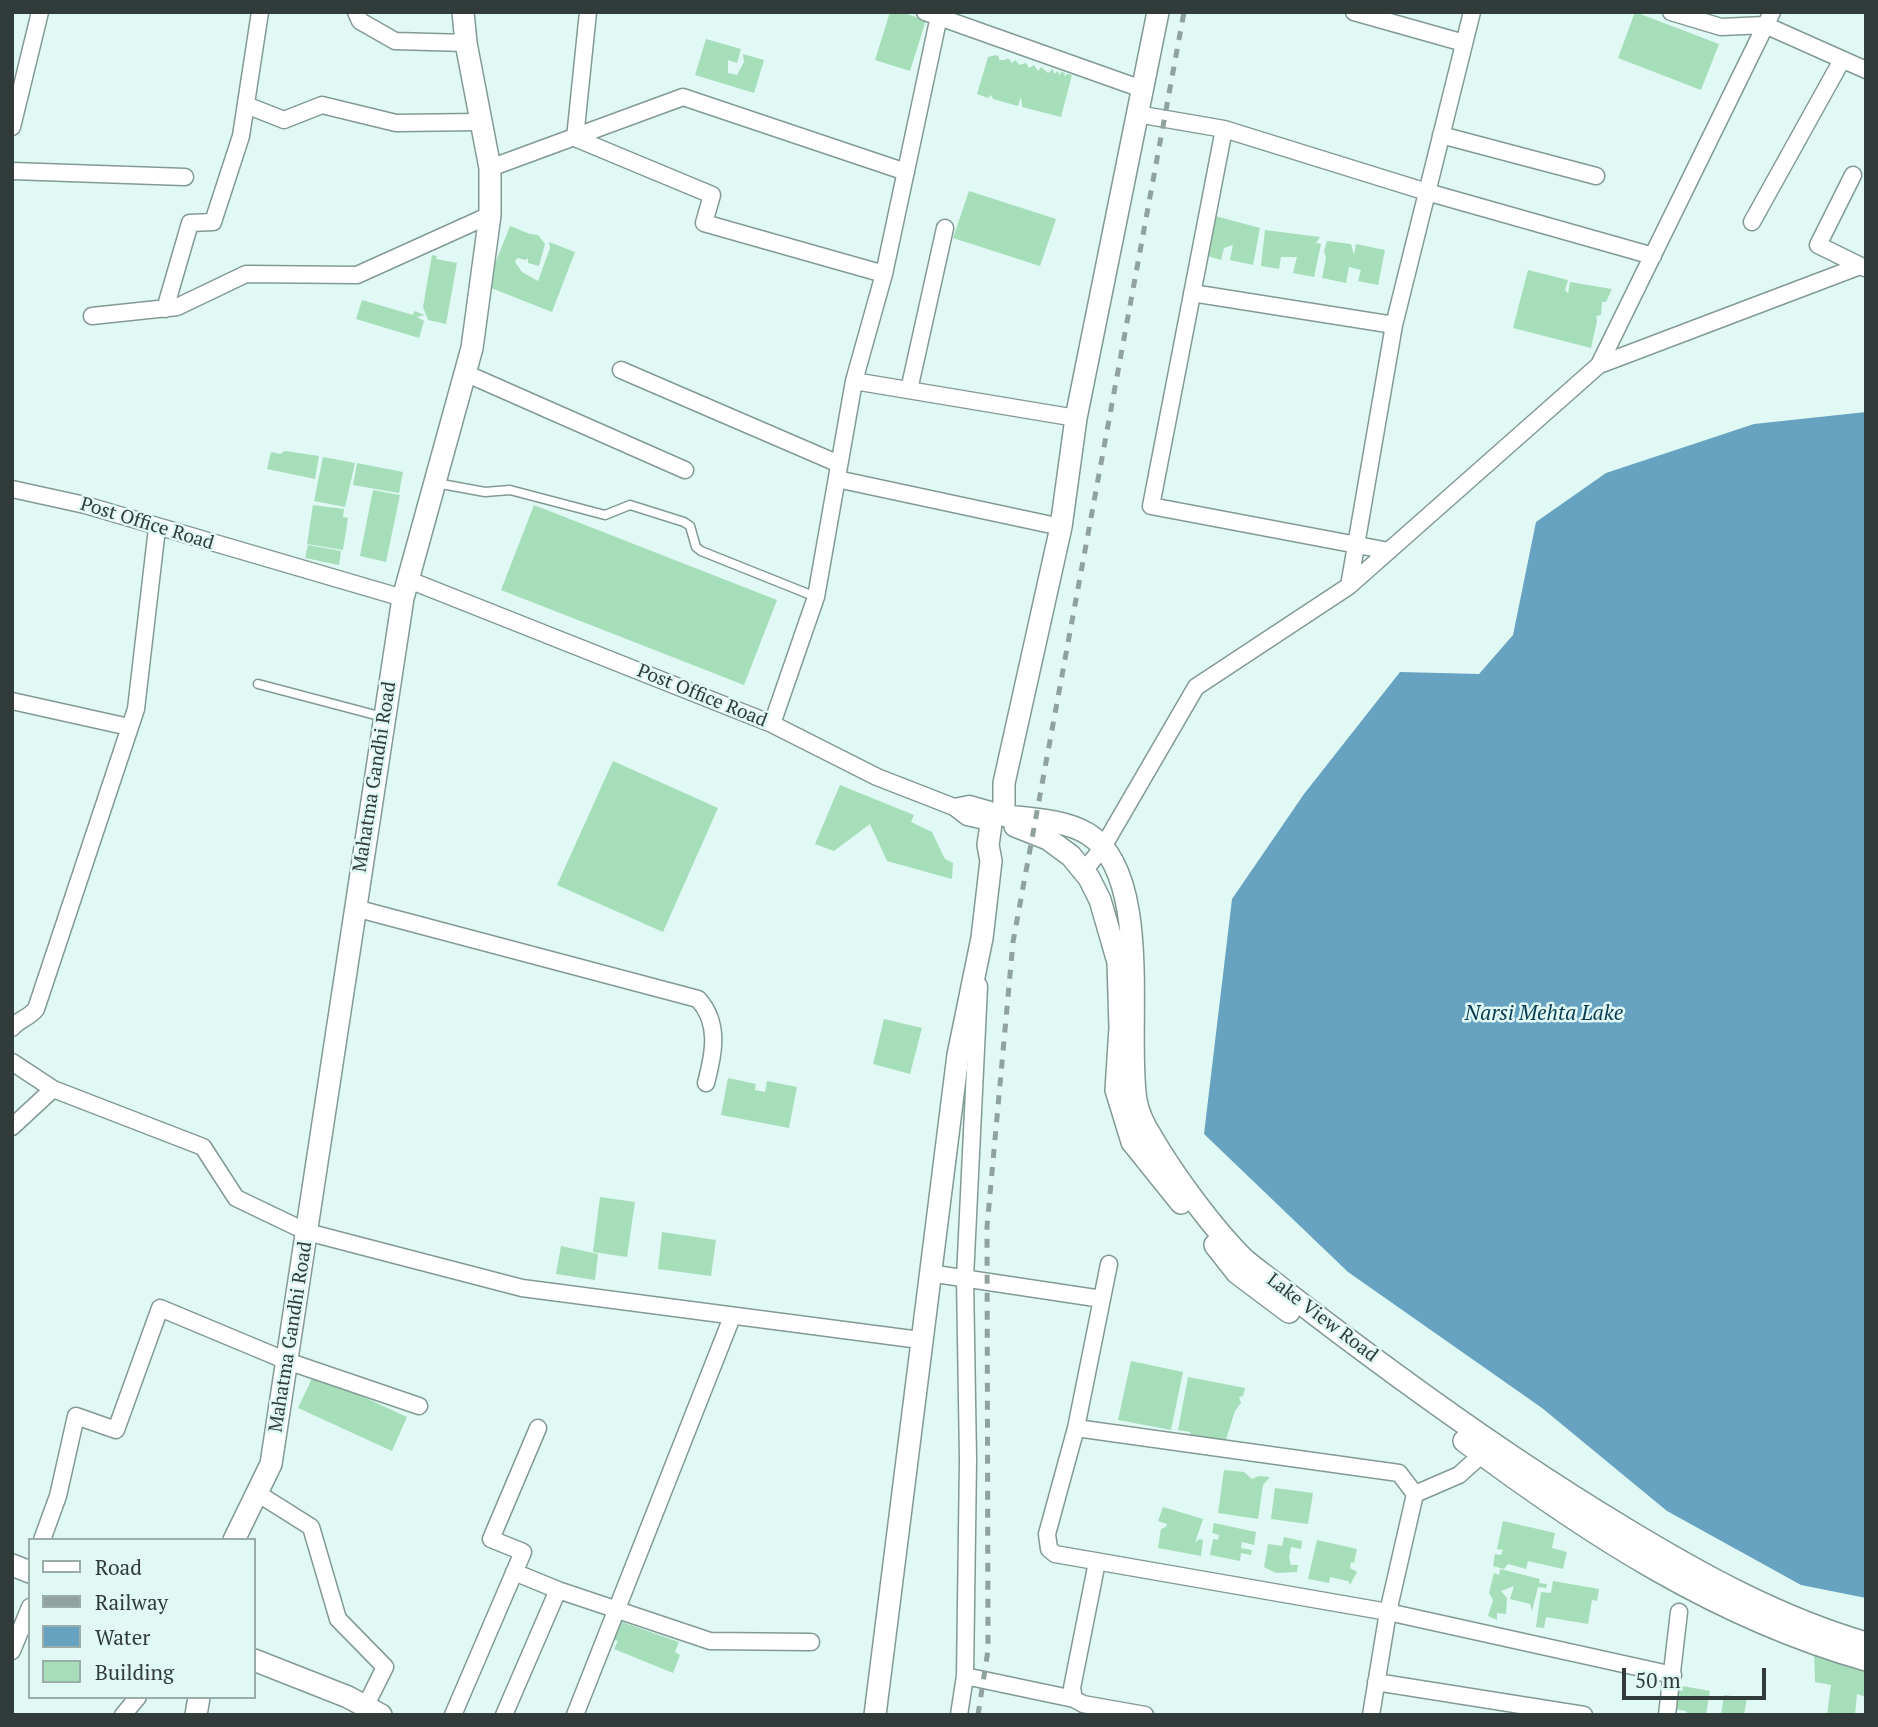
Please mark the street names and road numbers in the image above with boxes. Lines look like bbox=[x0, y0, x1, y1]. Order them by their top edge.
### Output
street label: Post Office Road bbox=[78, 493, 216, 555]
street label: Post Office Road bbox=[634, 660, 770, 732]
street label: Mahatma Gandhi Road bbox=[349, 680, 401, 874]
street label: Mahatma Gandhi Road bbox=[265, 1240, 317, 1434]
street label: Lake View Road bbox=[1262, 1269, 1382, 1367]

